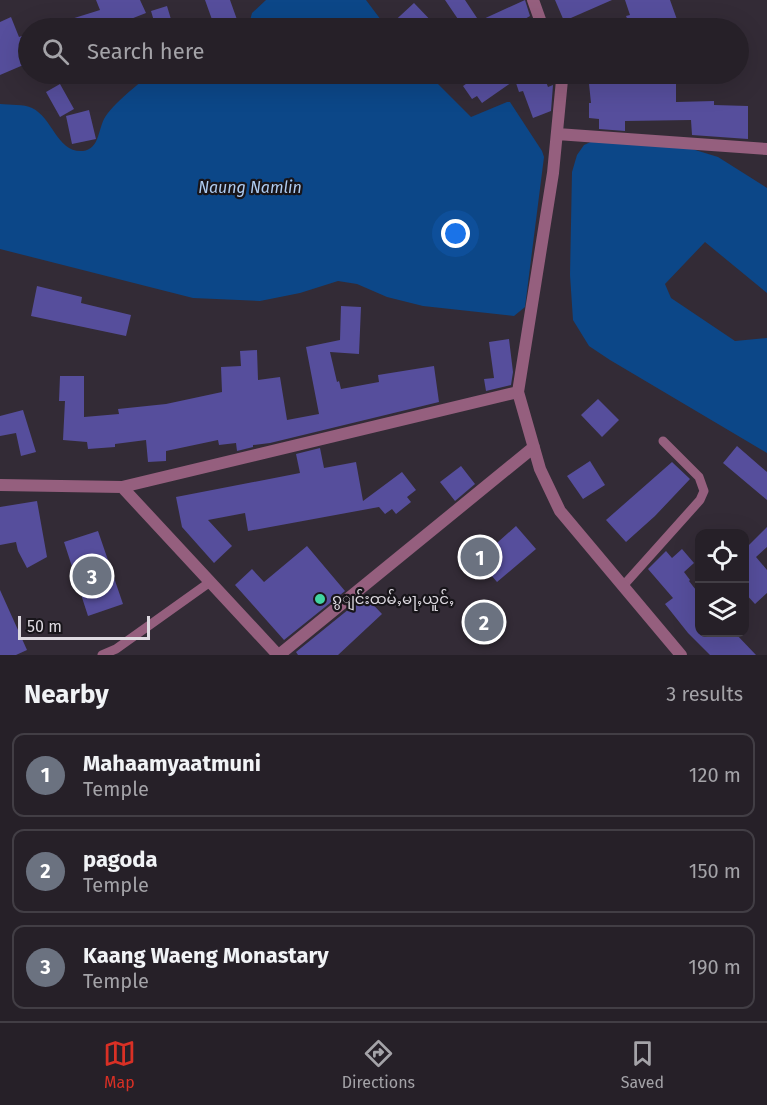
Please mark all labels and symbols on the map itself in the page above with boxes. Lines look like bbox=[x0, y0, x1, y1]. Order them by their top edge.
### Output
water label: Naung Namlin bbox=[198, 178, 302, 197]
your location bbox=[441, 219, 470, 248]
pin: 1 bbox=[460, 534, 500, 580]
pin: 3 bbox=[72, 554, 112, 598]
place label: ၵွျင်းထမ်ႇမႃႇယူင်ႇ bbox=[332, 589, 454, 611]
marker: ၵွျင်းထမ်ႇမႃႇယူင်ႇ bbox=[313, 592, 327, 606]
pin: 2 bbox=[464, 600, 504, 644]
scale bar bbox=[18, 613, 150, 640]

